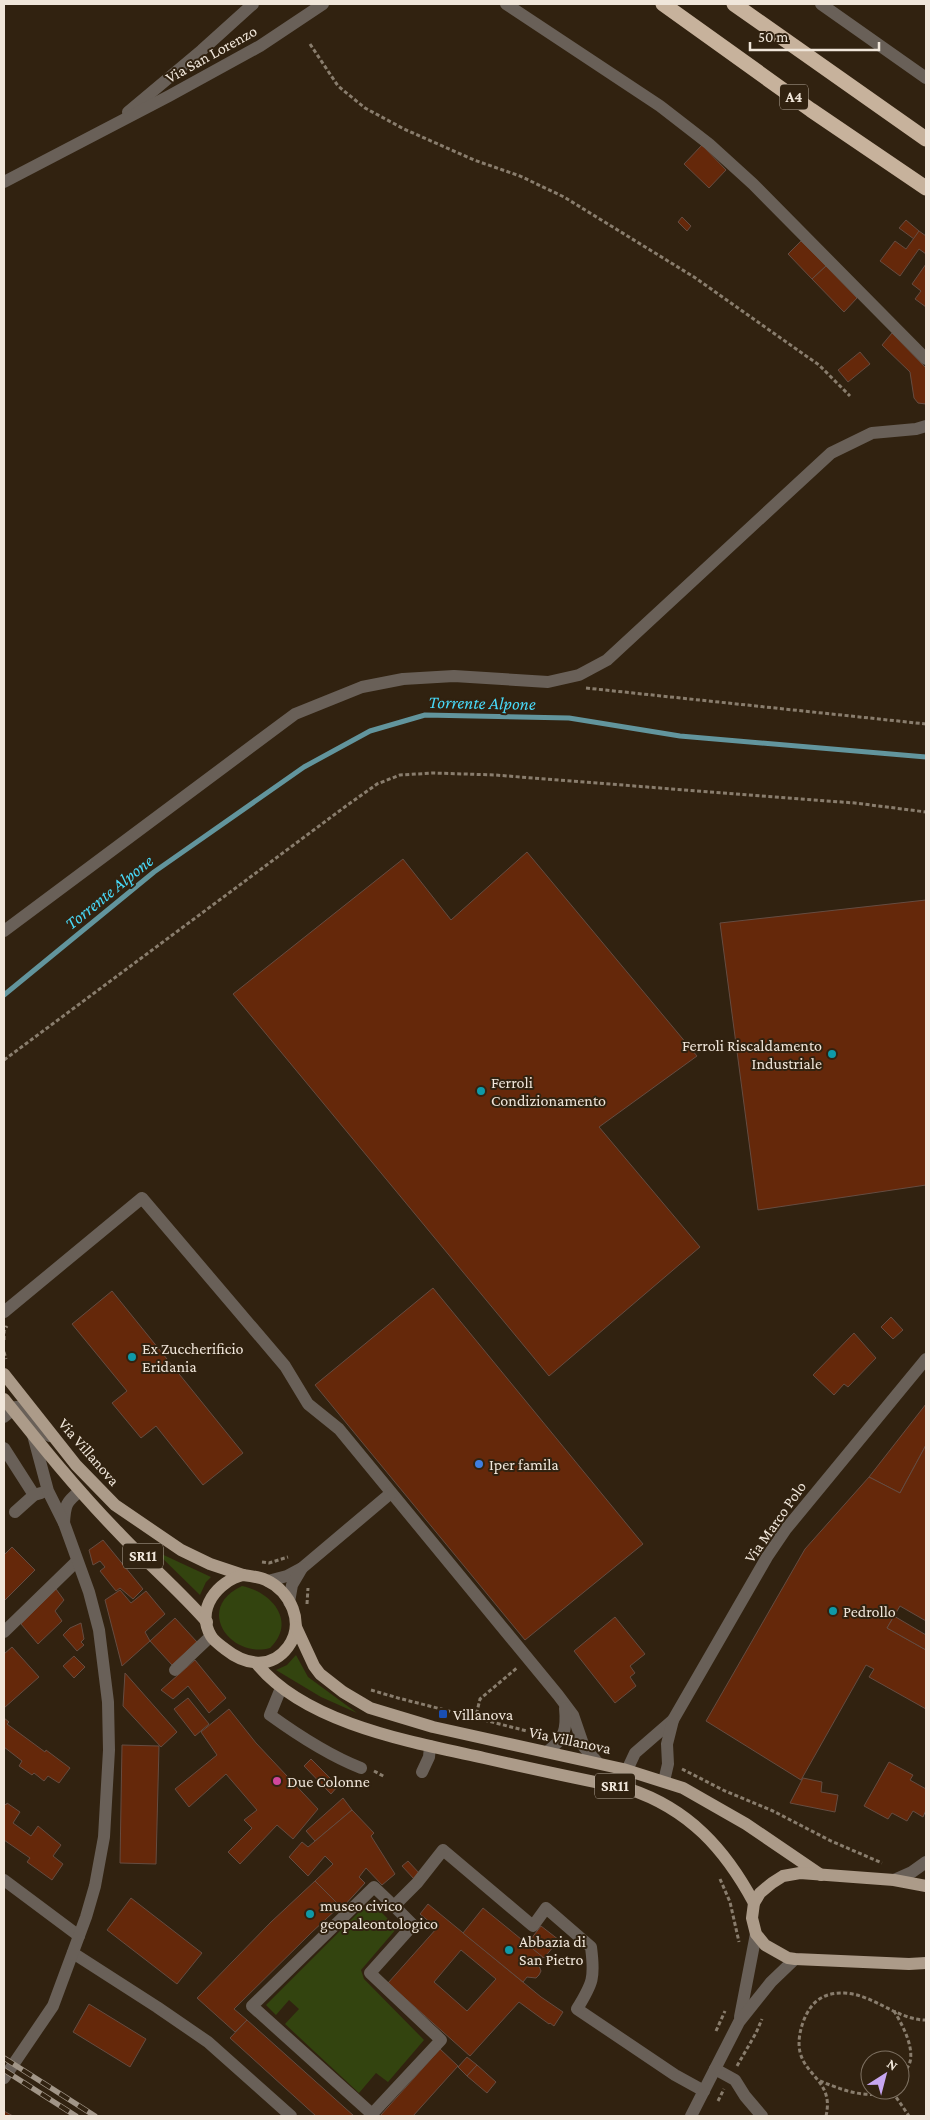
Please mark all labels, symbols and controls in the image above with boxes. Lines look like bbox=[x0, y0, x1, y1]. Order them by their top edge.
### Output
scale bar bbox=[750, 20, 879, 52]
street label: Via San Lorenzo bbox=[162, 22, 260, 86]
text: 50 m bbox=[758, 29, 788, 45]
road number: A4 bbox=[780, 84, 808, 110]
water label: Torrente Alpone bbox=[428, 692, 536, 714]
water label: Torrente Alpone bbox=[61, 850, 157, 934]
place label: Ferroli Riscaldamento Industriale bbox=[682, 1037, 822, 1072]
marker: Ferroli Riscaldamento Industriale bbox=[826, 1048, 838, 1060]
place label: Ferroli Condizionamento bbox=[491, 1074, 606, 1109]
marker: Ferroli Condizionamento bbox=[475, 1085, 487, 1097]
place label: Ex Zuccherificio Eridania bbox=[142, 1340, 244, 1375]
marker: Ex Zuccherificio Eridania bbox=[126, 1351, 138, 1363]
street label: Via Villanova bbox=[55, 1415, 123, 1490]
place label: Iper famila bbox=[489, 1456, 559, 1474]
marker: Iper famila bbox=[473, 1458, 485, 1470]
street label: Via Marco Polo bbox=[741, 1478, 809, 1566]
road number: SR11 bbox=[123, 1544, 163, 1568]
place label: Pedrollo bbox=[843, 1603, 896, 1620]
marker: Pedrollo bbox=[827, 1605, 839, 1617]
place label: Villanova bbox=[453, 1706, 514, 1723]
marker: Villanova bbox=[437, 1708, 449, 1720]
street label: Via Villanova bbox=[527, 1723, 613, 1757]
place label: Due Colonne bbox=[287, 1773, 370, 1790]
road number: SR11 bbox=[595, 1774, 635, 1798]
marker: Due Colonne bbox=[271, 1775, 283, 1787]
place label: museo civico geopaleontologico bbox=[320, 1897, 438, 1933]
marker: museo civico geopaleontologico bbox=[304, 1908, 316, 1920]
place label: Abbazia di San Pietro bbox=[519, 1933, 586, 1968]
marker: Abbazia di San Pietro bbox=[503, 1944, 515, 1956]
north arrow bbox=[860, 2050, 910, 2100]
text: N bbox=[884, 2055, 902, 2074]

